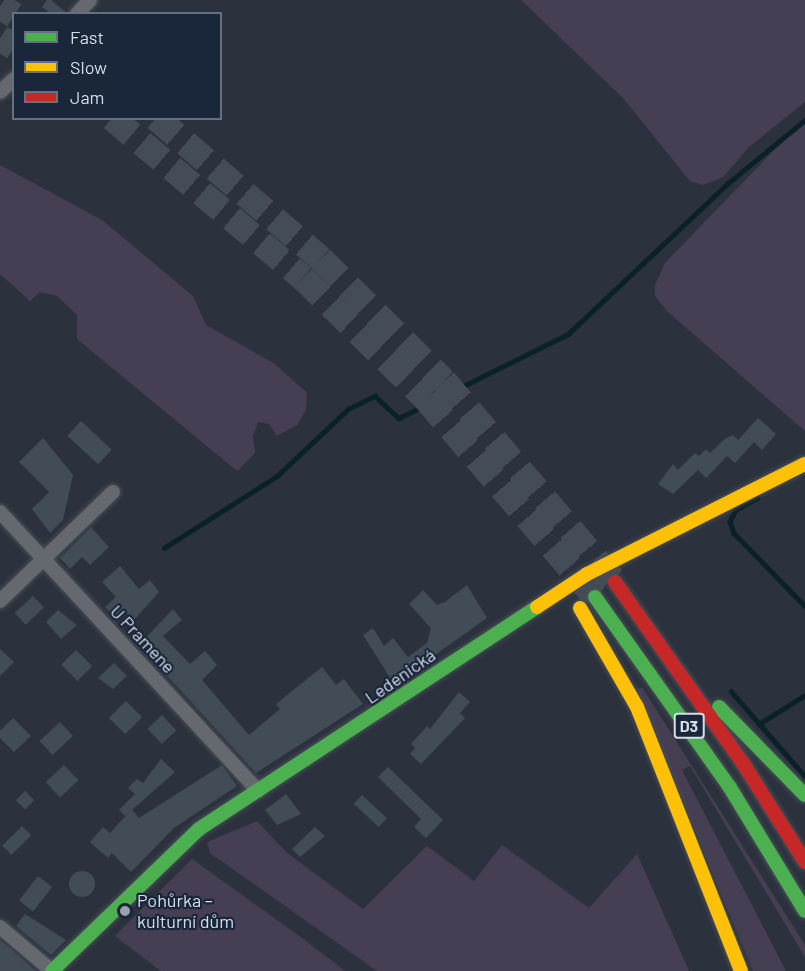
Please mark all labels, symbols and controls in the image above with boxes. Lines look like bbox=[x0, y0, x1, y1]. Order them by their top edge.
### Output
legend bbox=[12, 12, 222, 120]
text: Fast bbox=[70, 26, 104, 48]
text: Slow bbox=[70, 56, 107, 78]
text: Jam bbox=[70, 86, 104, 108]
street label: U Pramene bbox=[106, 600, 180, 678]
street label: Ledenická bbox=[361, 644, 439, 708]
road number: D3 bbox=[672, 713, 706, 739]
place label: Pohůrka – kulturní dům bbox=[137, 890, 234, 932]
marker: Pohůrka – kulturní dům bbox=[118, 904, 132, 918]

